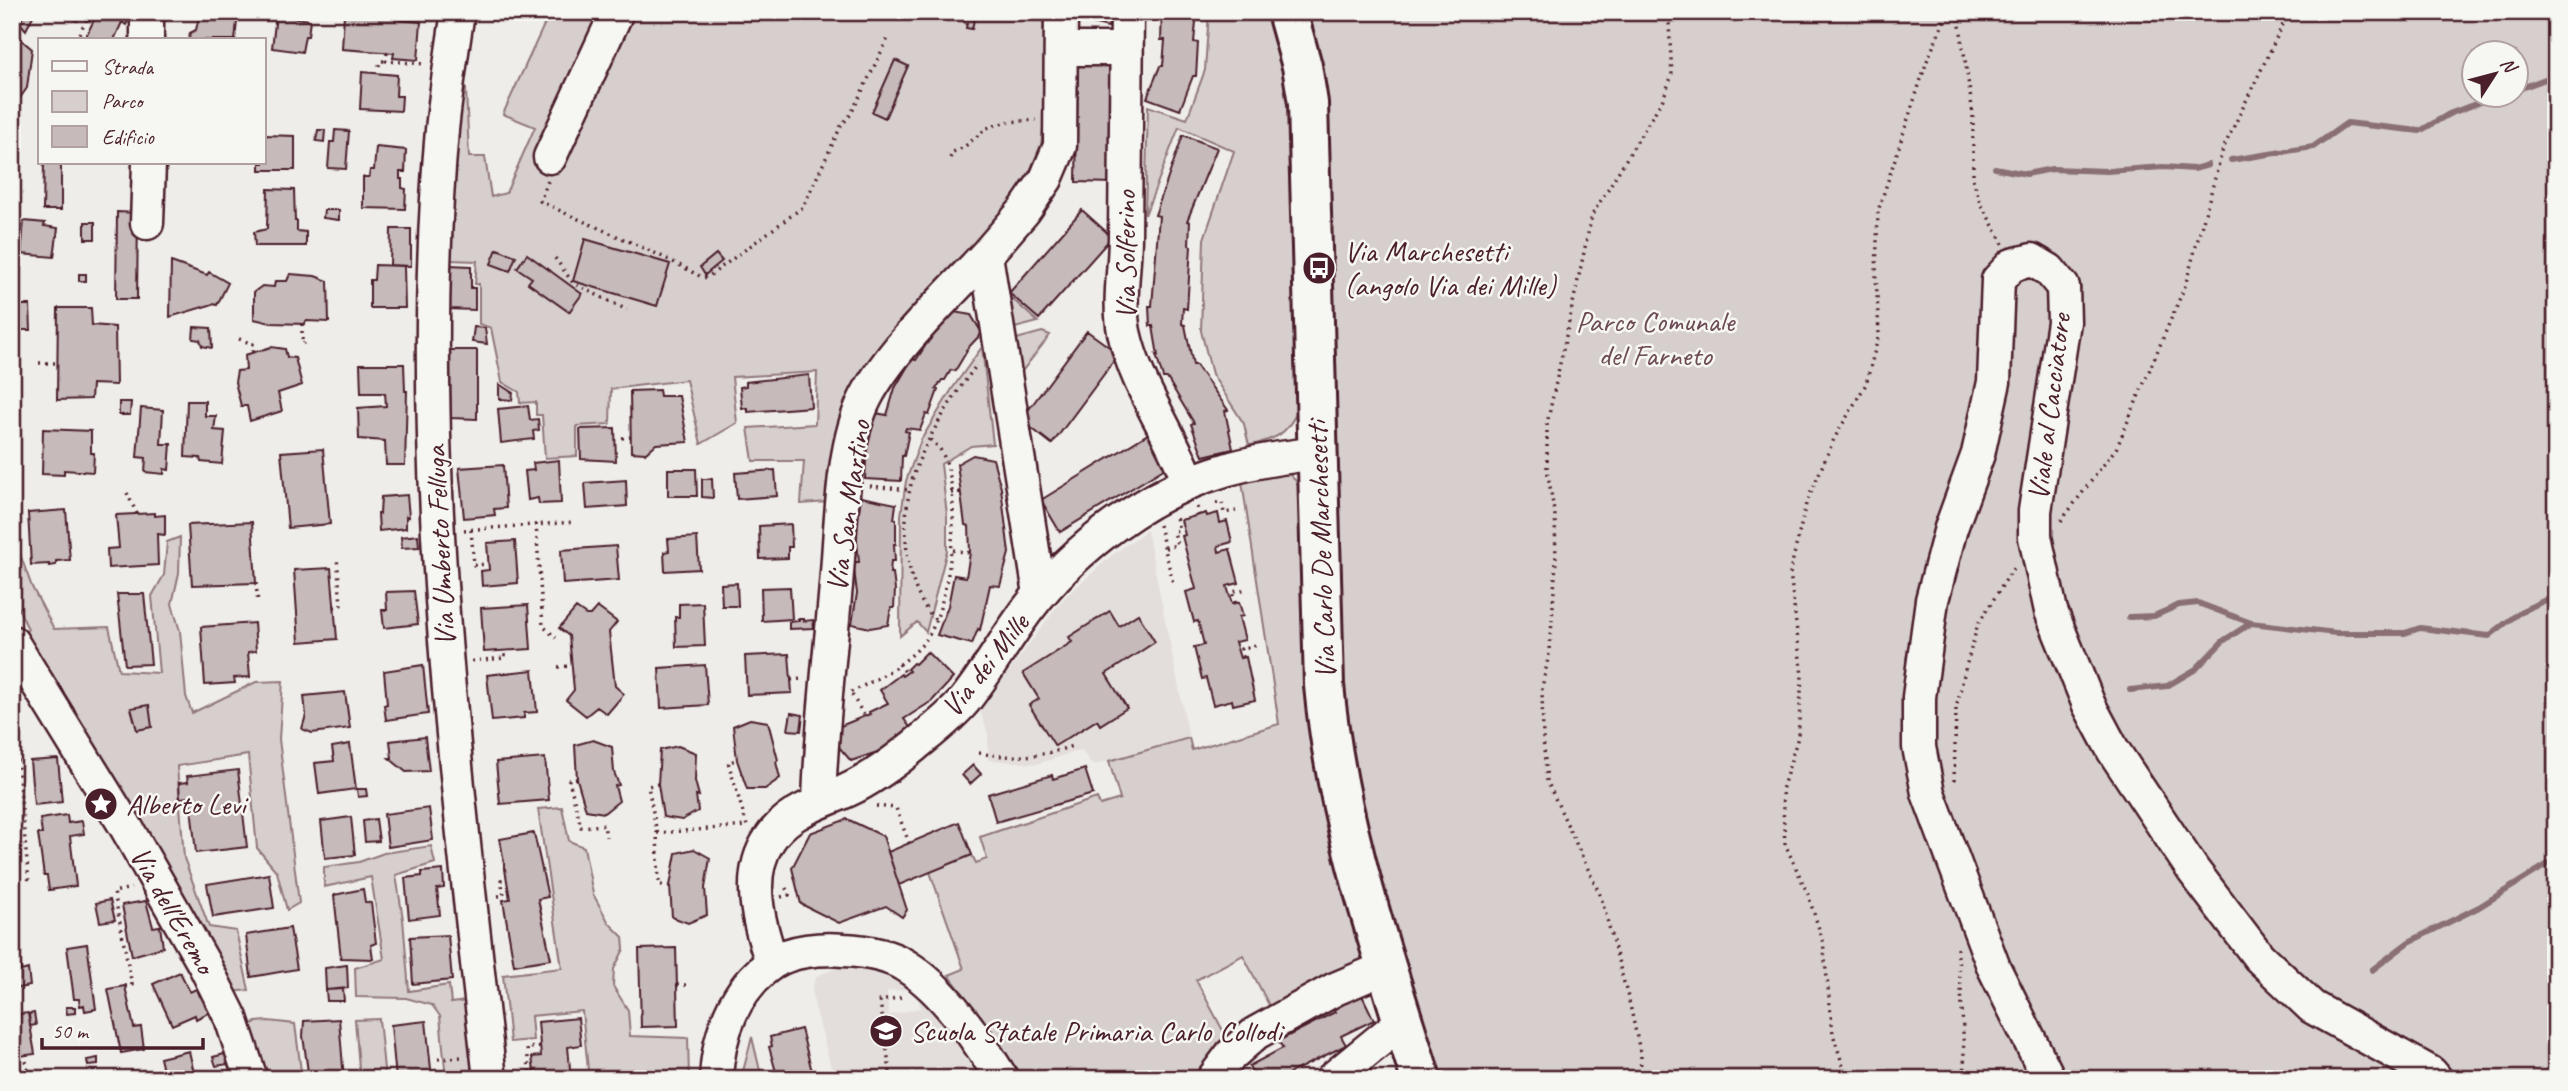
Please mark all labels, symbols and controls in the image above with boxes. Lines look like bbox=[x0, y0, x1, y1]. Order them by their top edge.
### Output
legend bbox=[38, 38, 266, 164]
north arrow bbox=[2460, 38, 2530, 108]
text: N bbox=[2495, 53, 2523, 79]
text: Strada bbox=[102, 54, 155, 80]
text: Parco bbox=[102, 88, 145, 114]
text: Edificio bbox=[102, 124, 155, 150]
street label: Via Solferino bbox=[1106, 189, 1144, 319]
place label: Via Marchesetti (angolo Via dei Mille) bbox=[1344, 232, 1558, 304]
bus stop icon: Via Marchesetti (angolo Via dei Mille) bbox=[1300, 249, 1338, 287]
park label: Parco Comunale del Farneto bbox=[1576, 302, 1736, 374]
street label: Viale al Cacciatore bbox=[2019, 309, 2080, 502]
street label: Via San Martino bbox=[817, 417, 879, 594]
street label: Via Carlo De Marchesetti bbox=[1297, 417, 1344, 680]
street label: Via Umberto Felluga bbox=[416, 443, 464, 647]
street label: Via dei Mille bbox=[933, 604, 1039, 724]
place icon: Alberto Levi bbox=[82, 785, 120, 823]
place label: Alberto Levi bbox=[126, 785, 249, 823]
street label: Via dell'Eremo bbox=[122, 840, 226, 983]
scale bar bbox=[42, 1007, 203, 1051]
school or university icon: Scuola Statale Primaria Carlo Collodi bbox=[867, 1012, 905, 1050]
place label: Scuola Statale Primaria Carlo Collodi bbox=[910, 1012, 1285, 1050]
text: 50 m bbox=[52, 1018, 90, 1044]

